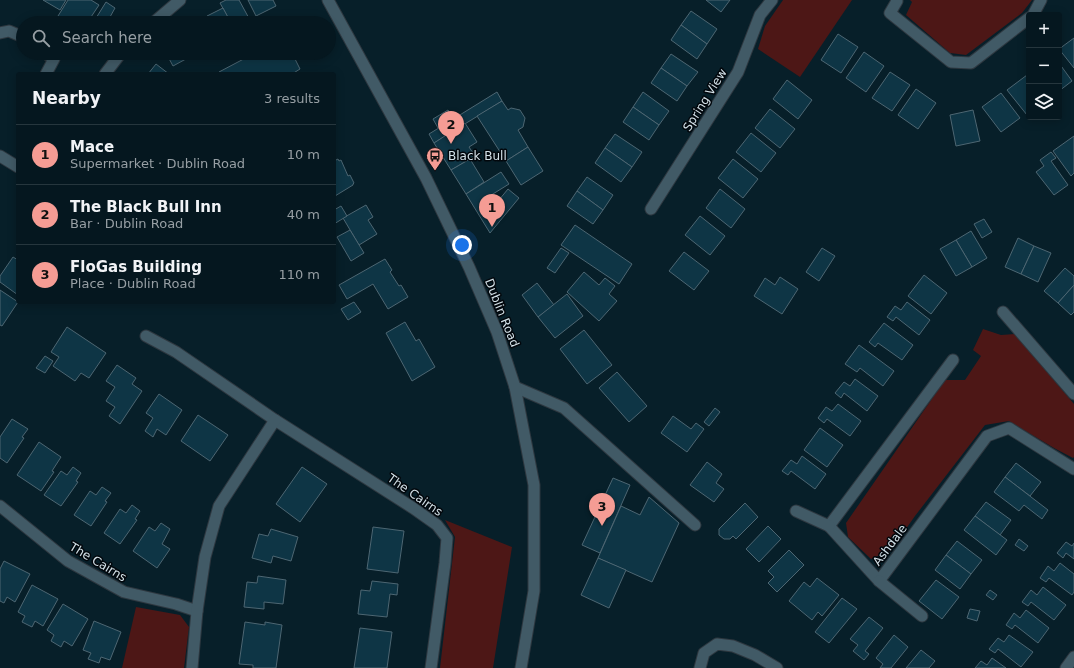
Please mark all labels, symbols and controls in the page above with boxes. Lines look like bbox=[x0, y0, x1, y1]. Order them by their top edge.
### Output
map controls bbox=[1026, 12, 1062, 120]
button: + bbox=[1026, 12, 1062, 48]
search box bbox=[16, 16, 336, 60]
icon: search bbox=[30, 27, 52, 49]
text: Search here bbox=[62, 29, 152, 47]
button: − bbox=[1026, 48, 1062, 84]
street label: Spring View bbox=[680, 66, 730, 134]
button: layers bbox=[1026, 84, 1062, 120]
text: Nearby bbox=[32, 88, 101, 108]
text: 3 results bbox=[264, 91, 320, 106]
pin: 2 bbox=[438, 111, 464, 144]
text: Mace bbox=[70, 138, 114, 156]
bus stop icon: Black Bull bbox=[425, 146, 445, 171]
text: 1 bbox=[40, 147, 50, 162]
text: 10 m bbox=[287, 147, 320, 162]
place label: Black Bull bbox=[448, 149, 507, 163]
text: Supermarket · Dublin Road bbox=[70, 156, 245, 171]
pin: 1 bbox=[479, 194, 505, 227]
text: The Black Bull Inn bbox=[70, 198, 222, 216]
text: 2 bbox=[40, 207, 50, 222]
text: 40 m bbox=[287, 207, 320, 222]
text: Bar · Dublin Road bbox=[70, 216, 183, 231]
your location bbox=[452, 235, 472, 255]
text: FloGas Building bbox=[70, 258, 202, 276]
text: 3 bbox=[40, 267, 50, 282]
text: 110 m bbox=[278, 267, 320, 282]
text: Place · Dublin Road bbox=[70, 276, 196, 291]
street label: Dublin Road bbox=[482, 277, 522, 349]
street label: The Cairns bbox=[384, 470, 445, 519]
pin: 3 bbox=[589, 493, 615, 526]
street label: Ashdale bbox=[870, 522, 910, 568]
street label: The Cairns bbox=[66, 539, 129, 584]

